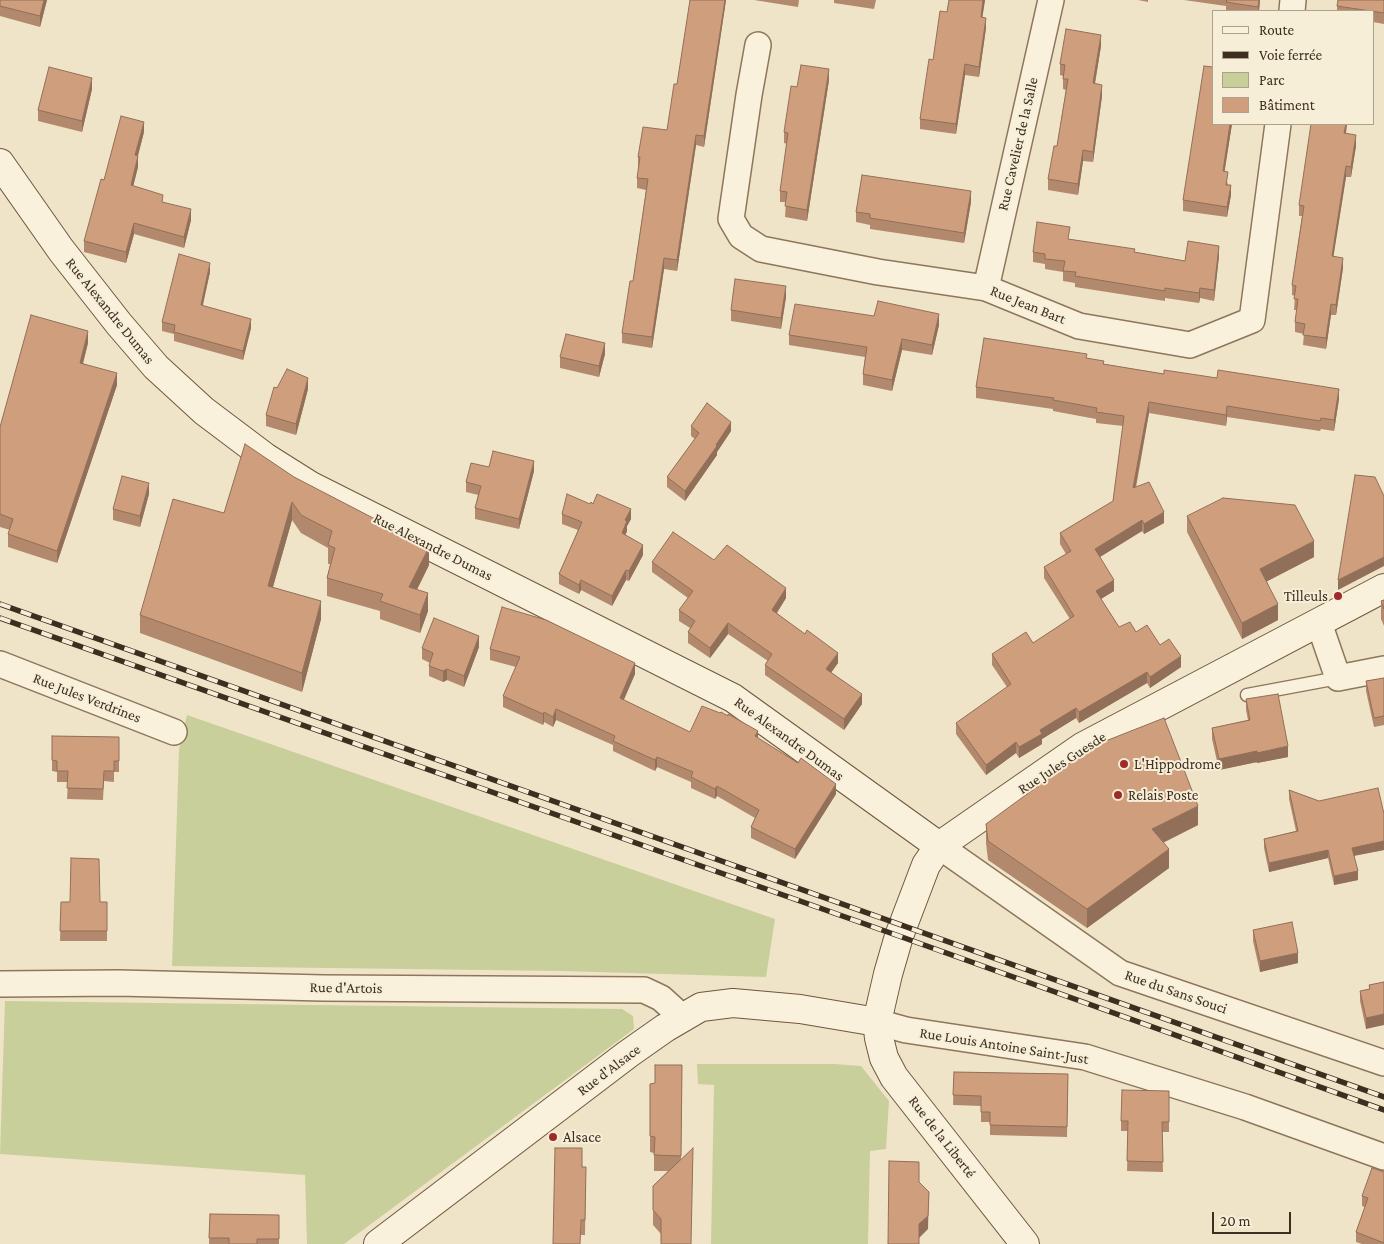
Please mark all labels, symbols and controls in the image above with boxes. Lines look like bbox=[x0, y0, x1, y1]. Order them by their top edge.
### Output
legend bbox=[1212, 10, 1374, 125]
text: Route bbox=[1259, 22, 1294, 38]
text: Voie ferrée bbox=[1259, 47, 1322, 63]
text: Parc bbox=[1259, 72, 1285, 88]
street label: Rue Cavelier de la Salle bbox=[994, 75, 1042, 213]
text: Bâtiment bbox=[1259, 97, 1315, 113]
street label: Rue Alexandre Dumas bbox=[62, 254, 158, 368]
street label: Rue Jean Bart bbox=[988, 282, 1068, 328]
street label: Rue Alexandre Dumas bbox=[370, 509, 496, 585]
place label: Tilleuls bbox=[1284, 587, 1328, 605]
marker: Tilleuls bbox=[1332, 590, 1344, 602]
street label: Rue Jules Verdrines bbox=[30, 669, 144, 727]
street label: Rue Alexandre Dumas bbox=[731, 693, 847, 785]
street label: Rue Jules Guesde bbox=[1014, 728, 1110, 798]
place label: L'Hippodrome bbox=[1134, 755, 1221, 773]
marker: L'Hippodrome bbox=[1118, 758, 1130, 770]
place label: Relais Poste bbox=[1128, 786, 1198, 804]
marker: Relais Poste bbox=[1112, 789, 1124, 801]
street label: Rue du Sans Souci bbox=[1122, 966, 1230, 1018]
street label: Rue d'Artois bbox=[309, 978, 383, 998]
street label: Rue Louis Antoine Saint-Just bbox=[918, 1024, 1090, 1068]
street label: Rue d'Alsace bbox=[574, 1040, 644, 1100]
street label: Rue de la Liberté bbox=[904, 1092, 980, 1182]
place label: Alsace bbox=[563, 1128, 601, 1146]
marker: Alsace bbox=[547, 1131, 559, 1143]
scale bar bbox=[1214, 1202, 1293, 1234]
text: 20 m bbox=[1220, 1213, 1251, 1229]

